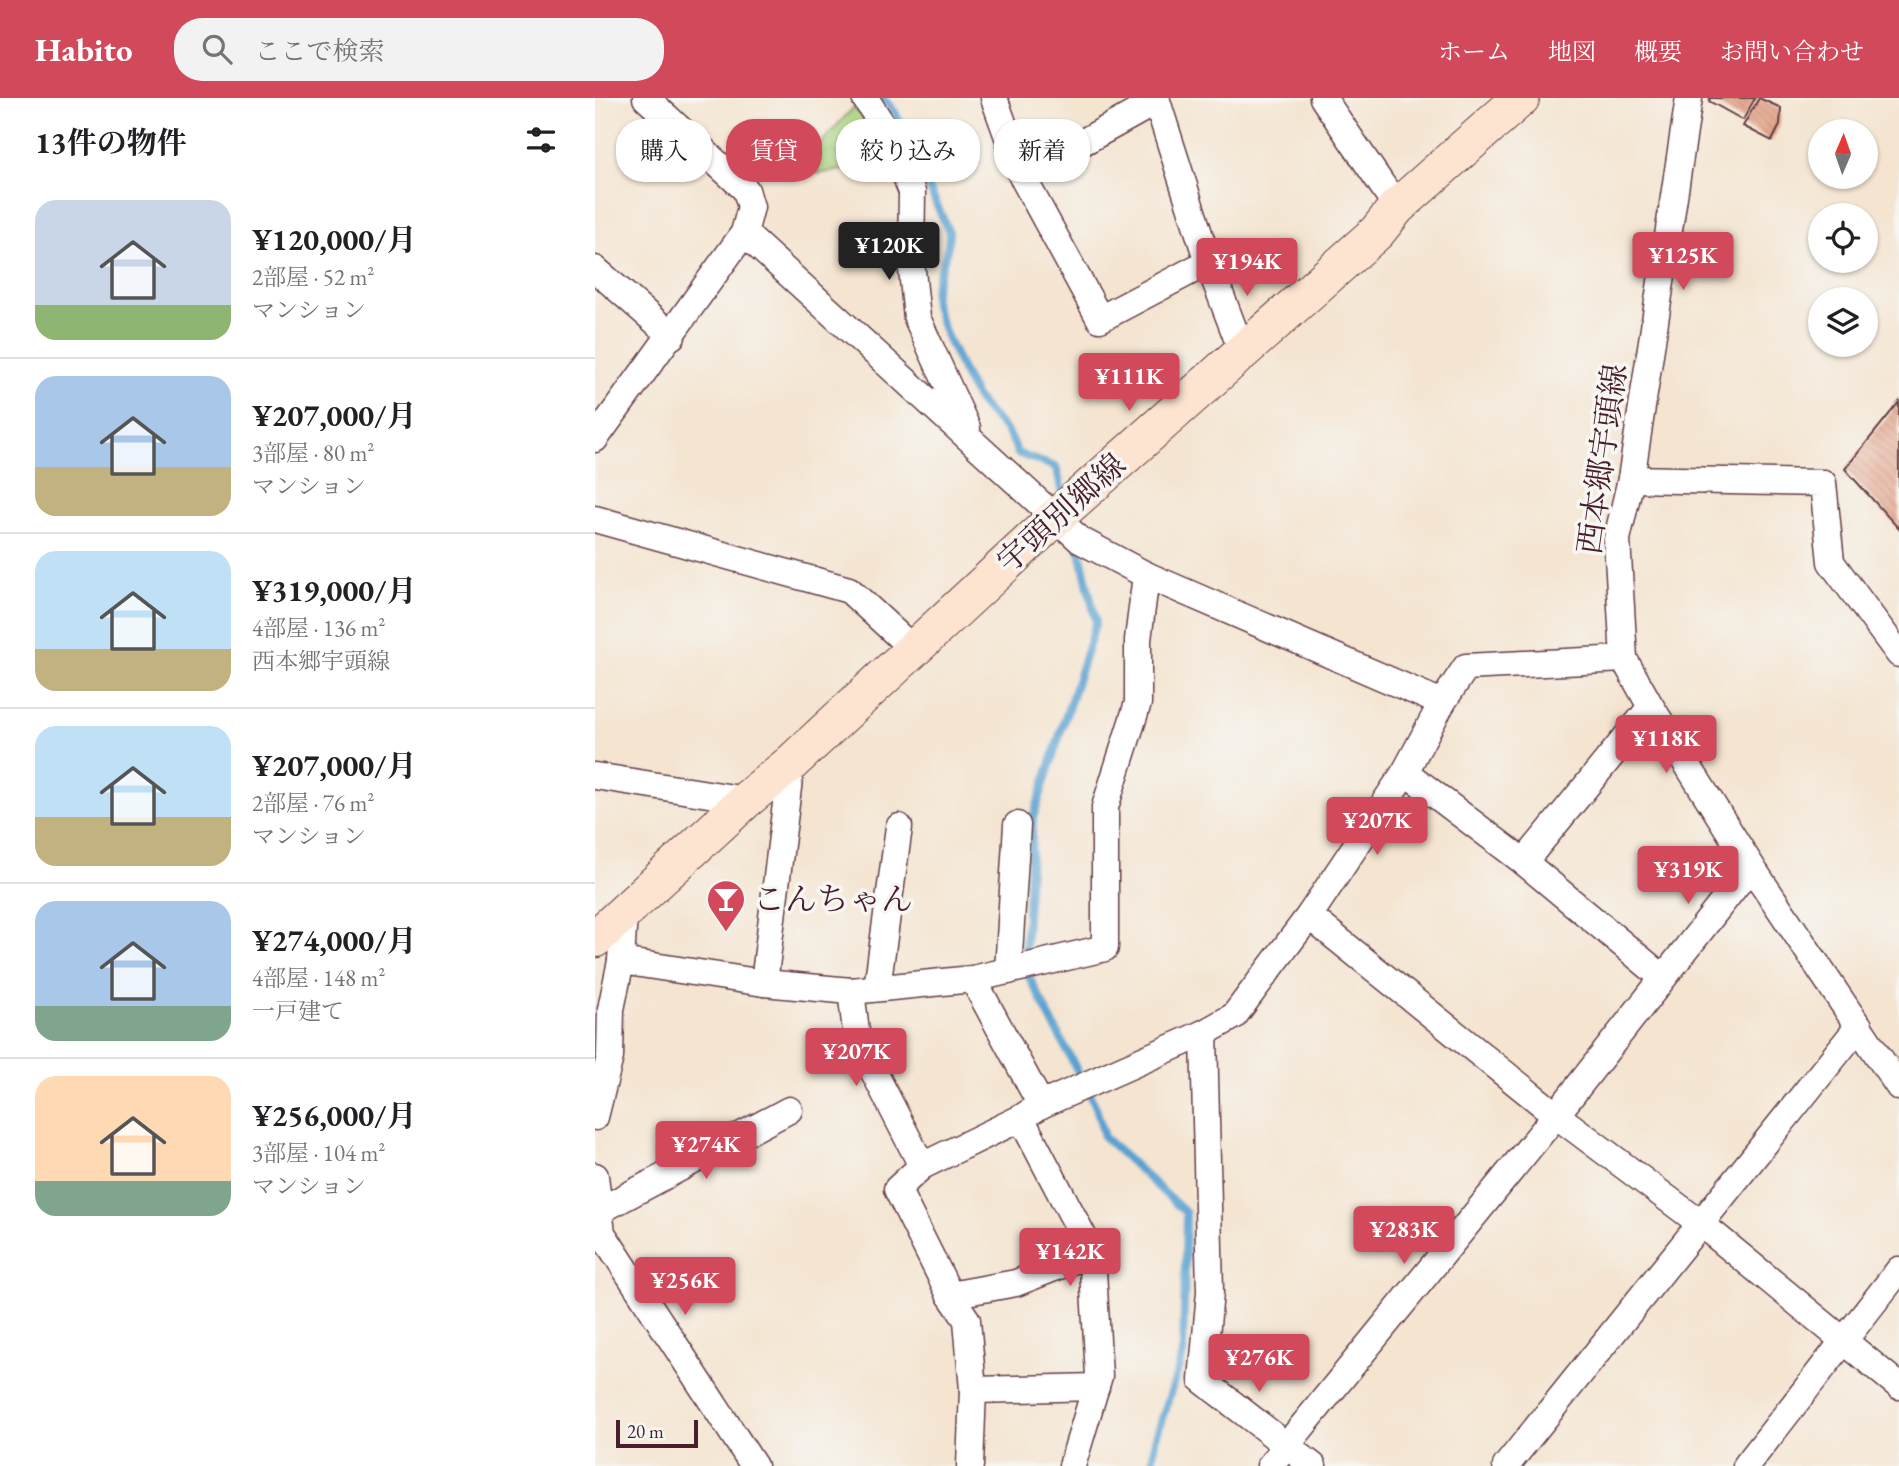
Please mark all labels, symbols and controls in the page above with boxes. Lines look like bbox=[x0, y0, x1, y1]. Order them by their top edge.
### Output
search box bbox=[174, 18, 664, 81]
text: Habito bbox=[35, 28, 132, 71]
icon: search bbox=[198, 30, 236, 68]
text: ここで検索 bbox=[254, 34, 385, 68]
text: ホーム bbox=[1438, 36, 1510, 67]
text: 地図 bbox=[1548, 36, 1596, 67]
text: 概要 bbox=[1634, 36, 1682, 67]
text: お問い合わせ bbox=[1720, 36, 1864, 67]
chip: 購入 bbox=[616, 119, 712, 182]
chip: 賃貸 bbox=[726, 119, 822, 182]
chip: 絞り込み bbox=[836, 119, 980, 182]
chip: 新着 bbox=[994, 119, 1090, 182]
north arrow bbox=[1808, 119, 1878, 189]
map controls bbox=[1808, 119, 1878, 357]
icon: filters bbox=[522, 121, 560, 159]
text: 13件の物件 bbox=[35, 123, 187, 162]
button: locate bbox=[1808, 203, 1878, 273]
text: ¥120,000/月 bbox=[252, 220, 416, 259]
pin: ¥120K bbox=[840, 222, 938, 282]
icon: home bbox=[91, 228, 175, 312]
text: ¥120K bbox=[854, 230, 924, 260]
pin: ¥125K bbox=[1634, 232, 1732, 292]
pin: ¥194K bbox=[1198, 238, 1296, 298]
text: ¥125K bbox=[1648, 240, 1718, 270]
text: ¥194K bbox=[1212, 246, 1282, 276]
text: 2部屋 · 52 m² bbox=[252, 262, 374, 292]
button: layers bbox=[1808, 287, 1878, 357]
text: マンション bbox=[252, 295, 366, 325]
pin: ¥111K bbox=[1080, 354, 1178, 413]
text: ¥111K bbox=[1094, 361, 1164, 391]
street label: 西本郷宇頭線 bbox=[1568, 361, 1636, 557]
text: ¥207,000/月 bbox=[252, 396, 416, 435]
icon: home bbox=[91, 404, 175, 488]
text: 3部屋 · 80 m² bbox=[252, 438, 374, 468]
street label: 宇頭別郷線 bbox=[987, 444, 1135, 582]
text: マンション bbox=[252, 471, 366, 501]
text: ¥319,000/月 bbox=[252, 571, 416, 610]
icon: home bbox=[91, 579, 175, 663]
text: 4部屋 · 136 m² bbox=[252, 613, 385, 643]
text: 西本郷宇頭線 bbox=[252, 646, 390, 676]
pin: ¥118K bbox=[1617, 716, 1715, 775]
text: ¥118K bbox=[1631, 723, 1701, 753]
text: ¥207,000/月 bbox=[252, 746, 416, 785]
icon: home bbox=[91, 754, 175, 838]
text: 2部屋 · 76 m² bbox=[252, 788, 374, 818]
pin: ¥207K bbox=[1328, 798, 1426, 857]
text: ¥207K bbox=[1342, 805, 1412, 835]
text: マンション bbox=[252, 821, 366, 851]
pin: ¥319K bbox=[1639, 846, 1737, 906]
text: ¥319K bbox=[1653, 854, 1723, 884]
bar icon: こんちゃん bbox=[705, 878, 747, 933]
place label: こんちゃん bbox=[753, 878, 913, 920]
text: ¥274,000/月 bbox=[252, 921, 416, 960]
icon: home bbox=[91, 929, 175, 1013]
text: 4部屋 · 148 m² bbox=[252, 963, 385, 993]
text: 一戸建て bbox=[252, 996, 344, 1026]
pin: ¥207K bbox=[807, 1028, 905, 1088]
text: ¥207K bbox=[821, 1036, 891, 1066]
text: ¥256,000/月 bbox=[252, 1096, 416, 1135]
icon: home bbox=[91, 1104, 175, 1188]
pin: ¥274K bbox=[657, 1122, 755, 1181]
text: ¥274K bbox=[671, 1129, 741, 1159]
text: 3部屋 · 104 m² bbox=[252, 1138, 385, 1168]
text: マンション bbox=[252, 1171, 366, 1201]
pin: ¥283K bbox=[1355, 1206, 1453, 1266]
text: ¥283K bbox=[1369, 1214, 1439, 1244]
pin: ¥142K bbox=[1021, 1228, 1119, 1288]
text: ¥142K bbox=[1035, 1236, 1105, 1266]
pin: ¥256K bbox=[636, 1258, 734, 1317]
text: ¥256K bbox=[650, 1265, 720, 1295]
pin: ¥276K bbox=[1210, 1334, 1308, 1394]
text: ¥276K bbox=[1224, 1342, 1294, 1372]
scale bar bbox=[616, 1417, 698, 1449]
text: 20 m bbox=[627, 1419, 664, 1444]

